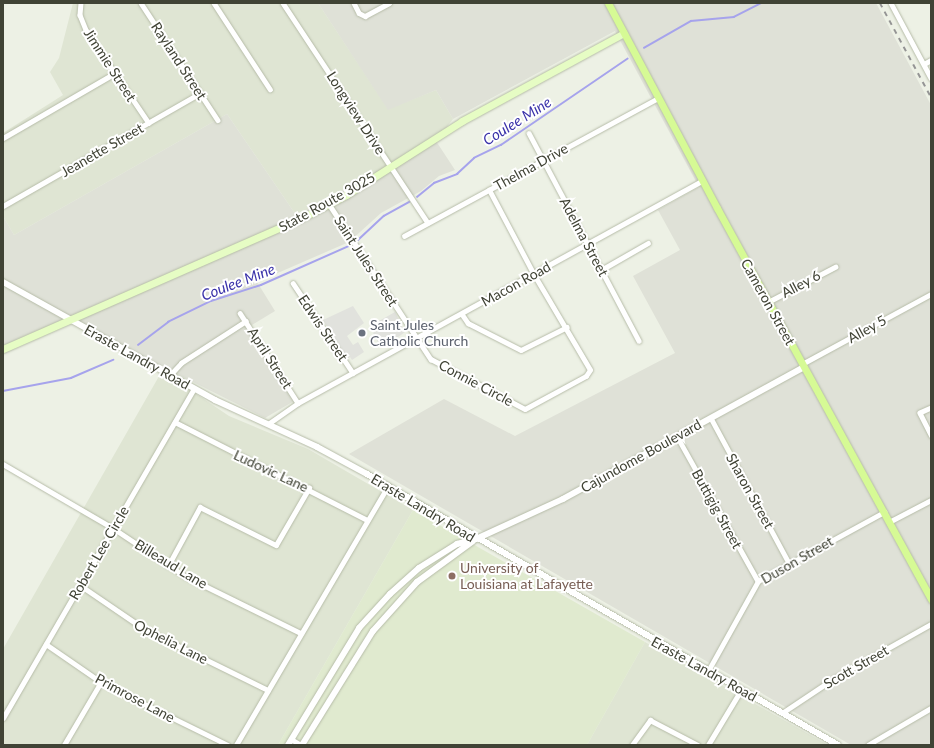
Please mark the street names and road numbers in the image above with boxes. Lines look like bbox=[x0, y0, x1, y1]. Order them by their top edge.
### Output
street label: Rayland Street bbox=[148, 19, 210, 103]
street label: Jimmie Street bbox=[80, 25, 140, 105]
street label: Longview Drive bbox=[323, 68, 389, 158]
street label: Jeanette Street bbox=[58, 120, 146, 180]
street label: Thelma Drive bbox=[491, 140, 571, 194]
street label: State Route 3025 bbox=[276, 169, 378, 235]
street label: Adelma Street bbox=[556, 195, 612, 279]
street label: Saint Jules Street bbox=[330, 212, 402, 310]
street label: Cameron Street bbox=[737, 256, 799, 348]
street label: Macon Road bbox=[478, 258, 554, 310]
street label: Alley 6 bbox=[778, 267, 824, 301]
street label: Edwis Street bbox=[295, 292, 351, 364]
street label: Alley 5 bbox=[844, 311, 890, 347]
street label: Eraste Landry Road bbox=[81, 321, 193, 393]
street label: April Street bbox=[244, 324, 296, 392]
street label: Connie Circle bbox=[436, 356, 516, 410]
street label: Cajundome Boulevard bbox=[578, 416, 704, 496]
street label: Ludovic Lane bbox=[231, 446, 311, 496]
street label: Sharon Street bbox=[722, 451, 778, 531]
street label: Buttigig Street bbox=[688, 466, 746, 552]
street label: Eraste Landry Road bbox=[368, 470, 478, 546]
street label: Robert Lee Circle bbox=[65, 503, 133, 603]
street label: Duson Street bbox=[758, 533, 836, 587]
street label: Billeaud Lane bbox=[132, 536, 210, 592]
street label: Ophelia Lane bbox=[131, 616, 211, 668]
street label: Eraste Landry Road bbox=[648, 633, 760, 705]
street label: Scott Street bbox=[821, 642, 891, 692]
street label: Primrose Lane bbox=[92, 670, 178, 726]

